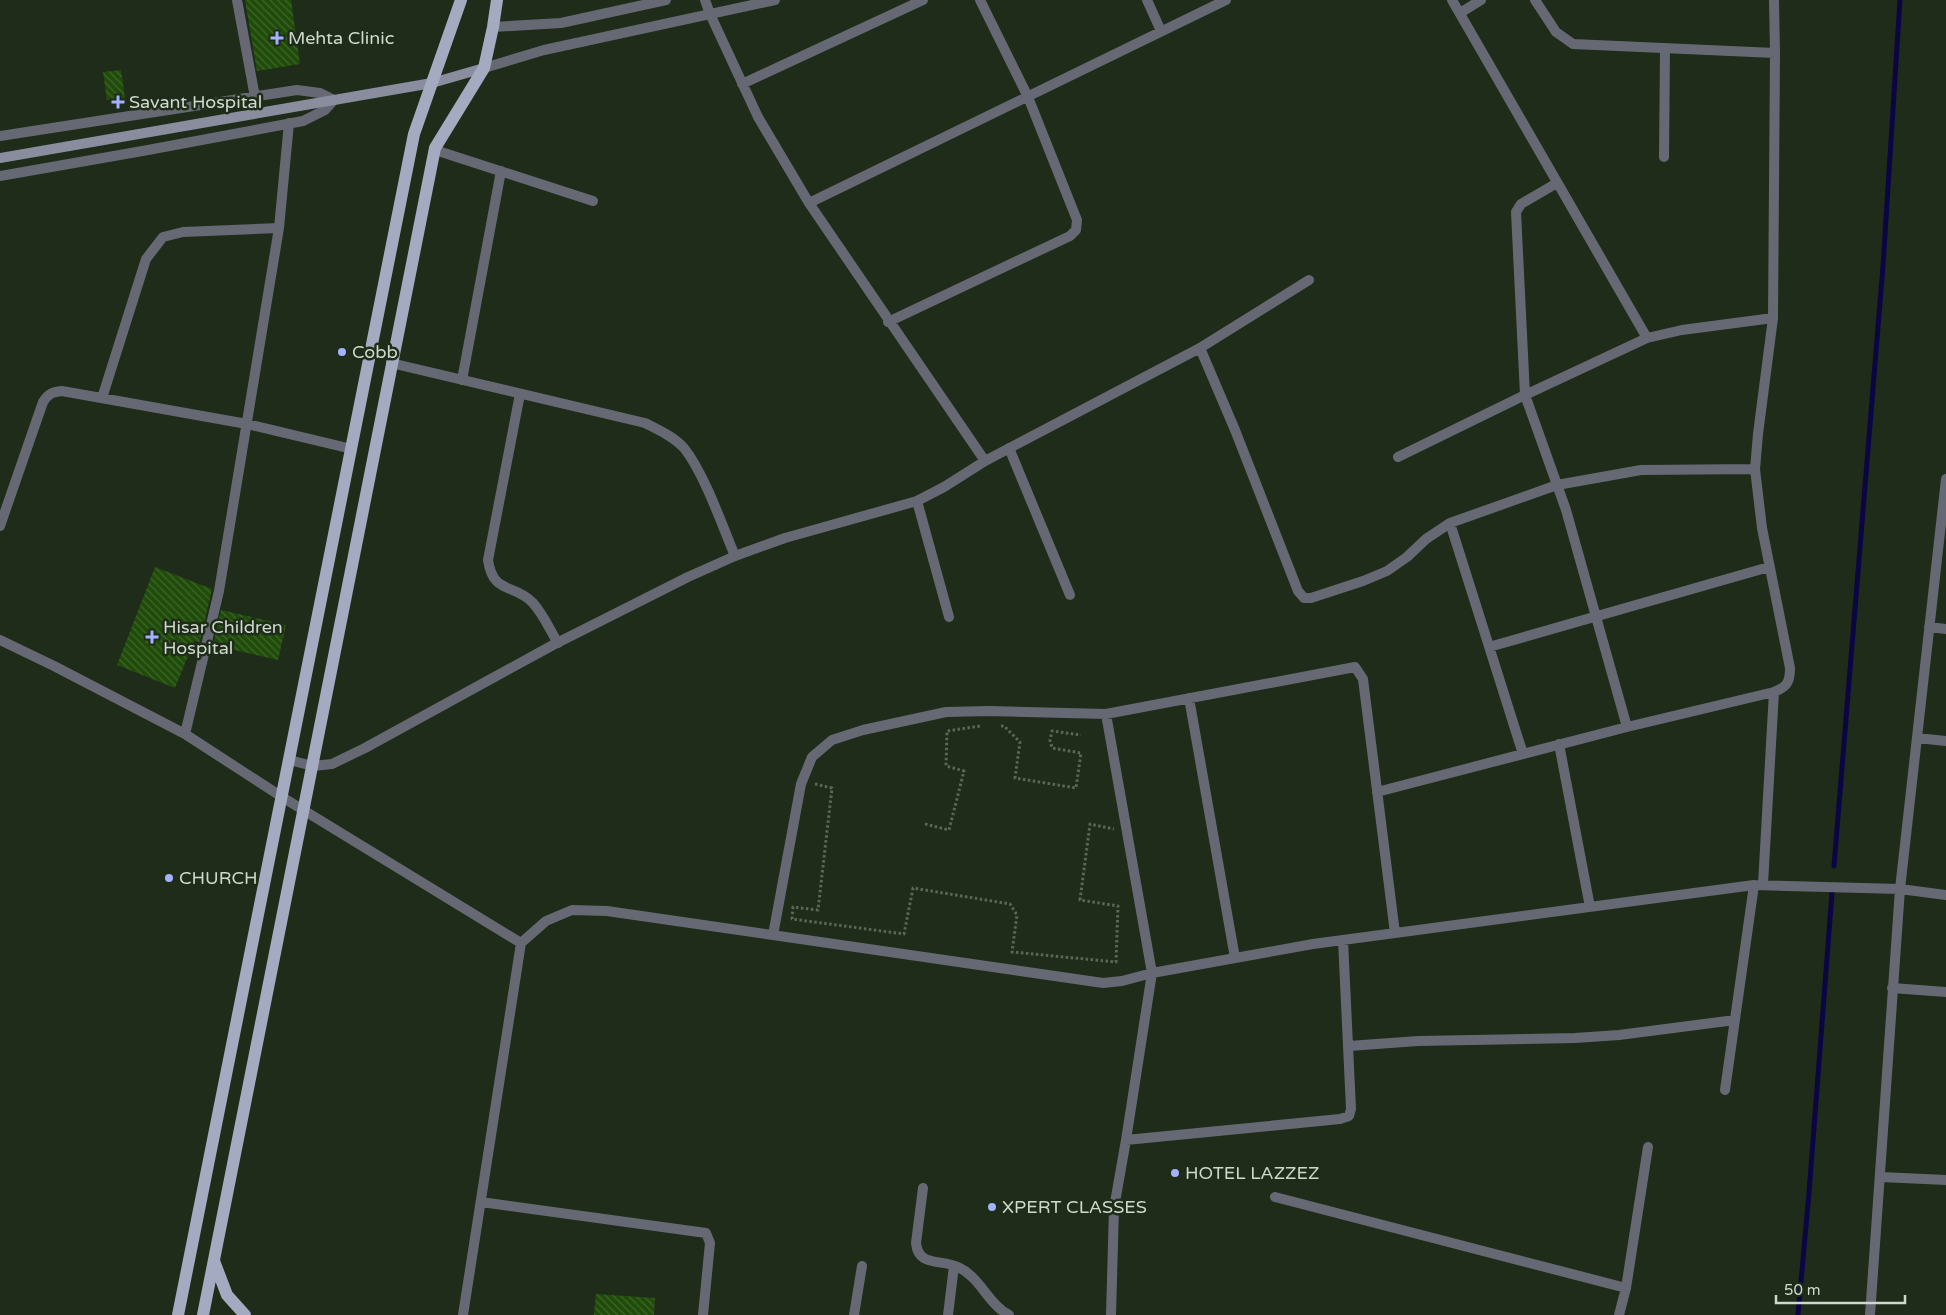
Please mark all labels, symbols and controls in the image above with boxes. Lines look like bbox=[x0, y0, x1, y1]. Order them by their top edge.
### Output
place label: Mehta Clinic bbox=[288, 27, 394, 49]
marker: Mehta Clinic bbox=[270, 31, 284, 45]
place label: Savant Hospital bbox=[129, 91, 262, 113]
marker: Savant Hospital bbox=[111, 95, 125, 109]
place label: Cobb bbox=[352, 341, 398, 363]
marker: Cobb bbox=[336, 346, 348, 358]
place label: Hisar Children Hospital bbox=[163, 616, 283, 659]
marker: Hisar Children Hospital bbox=[145, 630, 159, 644]
place label: CHURCH bbox=[179, 867, 258, 889]
marker: CHURCH bbox=[163, 872, 175, 884]
place label: HOTEL LAZZEZ bbox=[1185, 1162, 1320, 1184]
marker: HOTEL LAZZEZ bbox=[1169, 1167, 1181, 1179]
place label: XPERT CLASSES bbox=[1002, 1196, 1147, 1218]
marker: XPERT CLASSES bbox=[986, 1201, 998, 1213]
scale bar bbox=[1776, 1272, 1905, 1304]
text: 50 m bbox=[1784, 1281, 1821, 1299]

